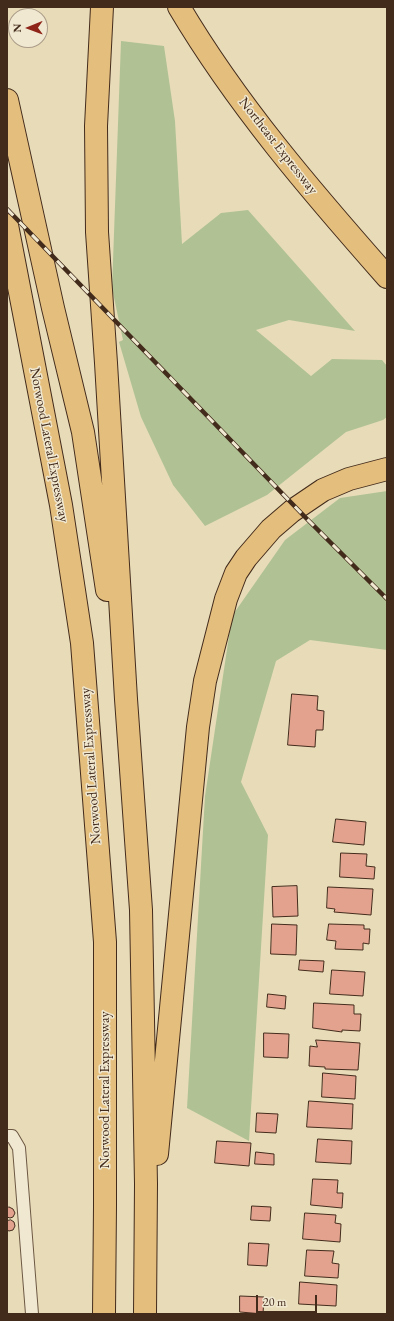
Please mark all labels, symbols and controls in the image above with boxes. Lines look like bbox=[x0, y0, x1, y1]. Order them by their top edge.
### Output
north arrow bbox=[8, 8, 48, 48]
text: N bbox=[10, 24, 24, 33]
street label: Northeast Expressway bbox=[235, 94, 321, 198]
street label: Norwood Lateral Expressway bbox=[26, 366, 72, 524]
street label: Norwood Lateral Expressway bbox=[77, 687, 105, 845]
street label: Norwood Lateral Expressway bbox=[97, 1011, 113, 1169]
scale bar bbox=[258, 1287, 319, 1313]
text: 20 m bbox=[263, 1294, 286, 1310]

